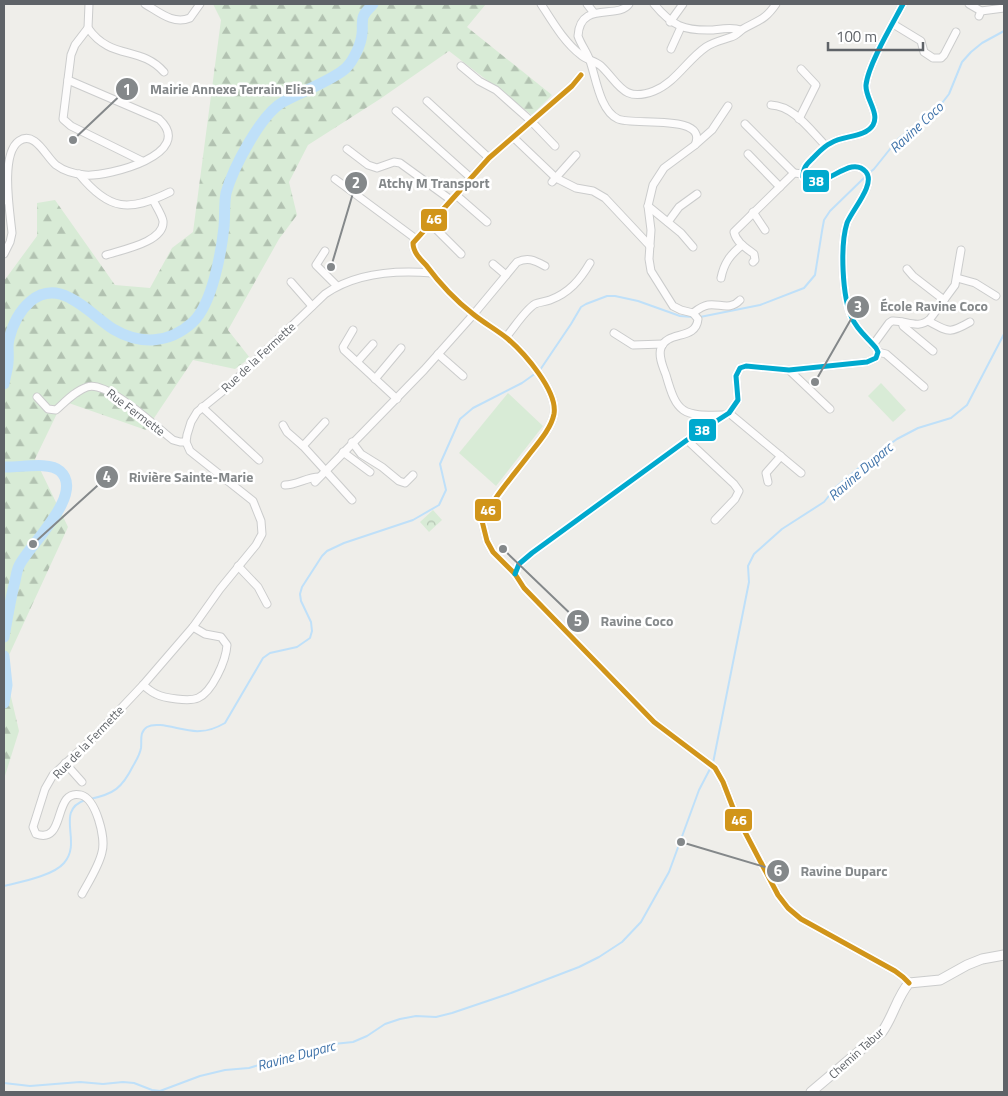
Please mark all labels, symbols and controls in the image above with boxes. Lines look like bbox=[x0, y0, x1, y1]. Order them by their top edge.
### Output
scale bar bbox=[828, 20, 923, 52]
text: 100 m bbox=[836, 25, 877, 48]
callout: Mairie Annexe Terrain Elisa bbox=[115, 75, 324, 104]
text: 1 bbox=[123, 78, 131, 101]
text: Mairie Annexe Terrain Elisa bbox=[150, 78, 314, 99]
water label: Ravine Coco bbox=[884, 96, 948, 157]
callout: Atchy M Transport bbox=[344, 168, 500, 197]
line badge: 38 bbox=[802, 169, 830, 193]
text: 38 bbox=[808, 170, 824, 191]
text: 2 bbox=[352, 171, 360, 194]
text: Atchy M Transport bbox=[378, 172, 490, 193]
line badge: 46 bbox=[420, 208, 448, 232]
text: 46 bbox=[426, 208, 442, 229]
callout: École Ravine Coco bbox=[845, 292, 998, 321]
text: 3 bbox=[854, 295, 862, 318]
text: École Ravine Coco bbox=[880, 295, 988, 316]
street label: Rue de la Fermette bbox=[217, 317, 299, 397]
street label: Rue Fermette bbox=[103, 384, 169, 440]
line badge: 38 bbox=[688, 418, 717, 442]
text: 38 bbox=[694, 419, 710, 440]
water label: Ravine Duparc bbox=[823, 436, 898, 505]
callout: Rivière Sainte-Marie bbox=[94, 462, 264, 491]
text: 4 bbox=[103, 465, 111, 488]
text: Rivière Sainte-Marie bbox=[129, 466, 253, 487]
line badge: 46 bbox=[474, 498, 502, 522]
text: 46 bbox=[480, 499, 496, 520]
callout: Ravine Coco bbox=[565, 606, 683, 635]
text: 5 bbox=[574, 609, 582, 632]
text: Ravine Coco bbox=[601, 610, 673, 631]
street label: Rue de la Fermette bbox=[48, 701, 128, 783]
line badge: 46 bbox=[724, 808, 753, 832]
text: 46 bbox=[731, 809, 747, 830]
callout: Ravine Duparc bbox=[766, 856, 898, 885]
text: 6 bbox=[774, 859, 782, 882]
text: Ravine Duparc bbox=[800, 860, 888, 881]
street label: Chemin Tabur bbox=[824, 1023, 888, 1083]
water label: Ravine Duparc bbox=[255, 1034, 339, 1075]

